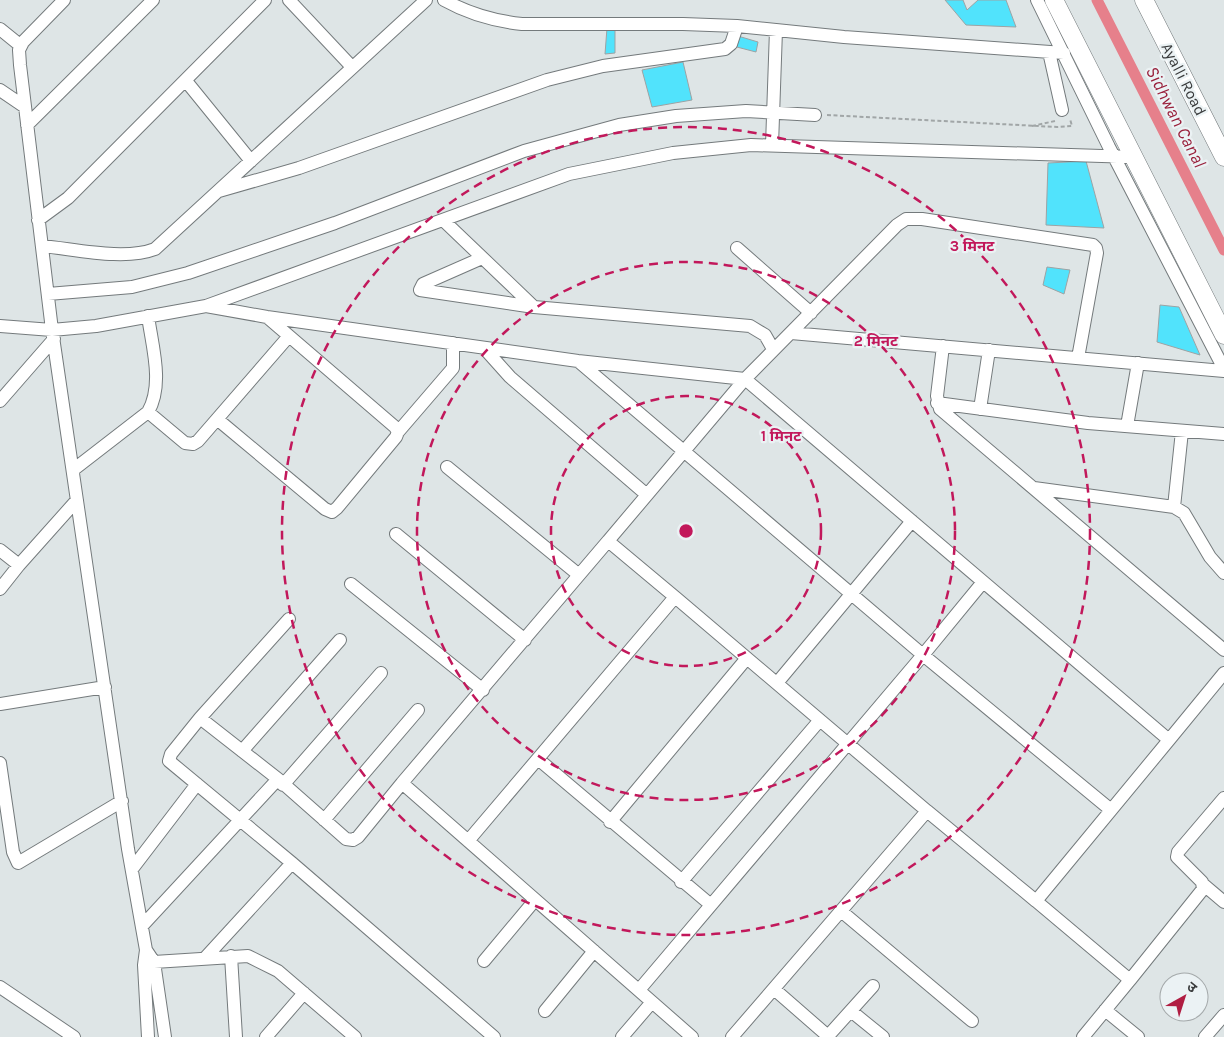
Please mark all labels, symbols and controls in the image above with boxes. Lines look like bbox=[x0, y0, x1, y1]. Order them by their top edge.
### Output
street label: Ayalli Road bbox=[1158, 39, 1210, 119]
water label: Sidhwan Canal bbox=[1141, 63, 1211, 172]
text: 3 मिनट bbox=[950, 237, 995, 255]
text: 2 मिनट bbox=[854, 332, 899, 350]
text: 1 मिनट bbox=[761, 427, 802, 445]
centre of rings bbox=[677, 522, 695, 540]
north arrow bbox=[1159, 972, 1209, 1022]
text: उ bbox=[1183, 978, 1201, 997]

